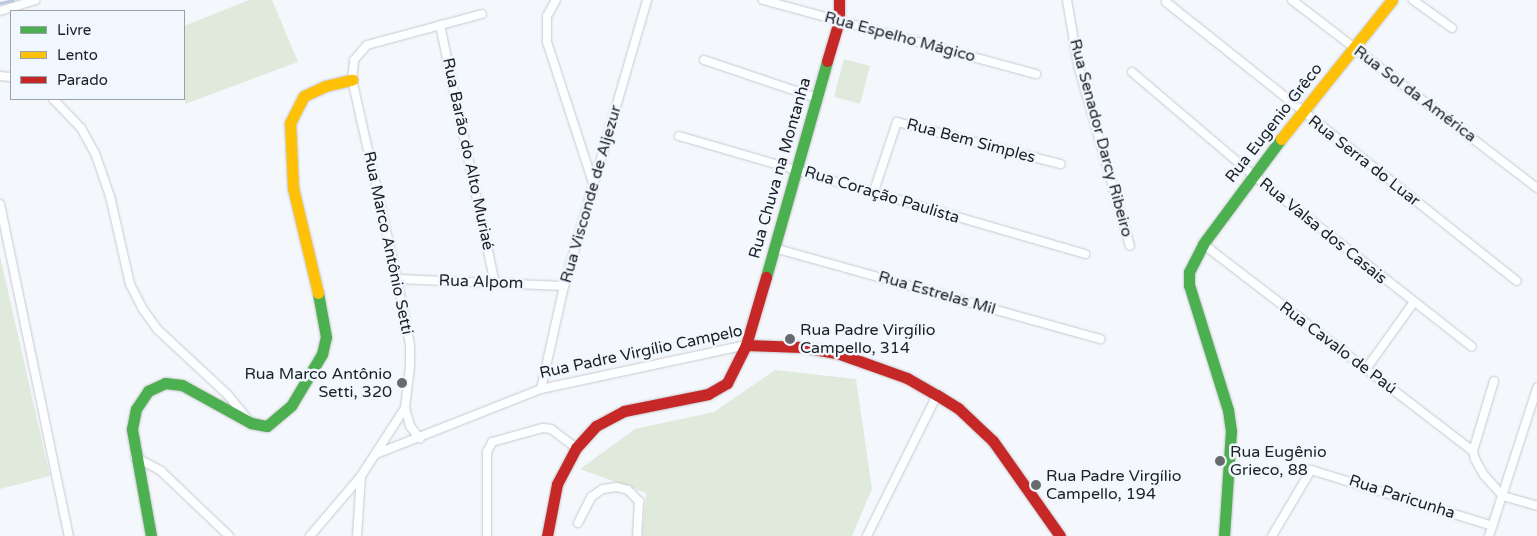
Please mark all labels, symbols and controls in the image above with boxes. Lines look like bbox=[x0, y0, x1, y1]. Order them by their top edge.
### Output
street label: Rua Espelho Mágico bbox=[822, 8, 978, 66]
legend bbox=[10, 10, 185, 100]
text: Livre bbox=[57, 21, 91, 39]
street label: Rua Senador Darcy Ribeiro bbox=[1065, 37, 1137, 239]
street label: Rua Sol da América bbox=[1350, 42, 1480, 146]
text: Lento bbox=[57, 46, 98, 64]
street label: Rua Barão do Alto Muriaé bbox=[438, 56, 498, 252]
street label: Rua Eugenio Grêco bbox=[1221, 60, 1327, 186]
text: Parado bbox=[57, 71, 108, 89]
street label: Rua Chuva na Montanha bbox=[745, 75, 815, 261]
street label: Rua Visconde de Aljezur bbox=[556, 103, 626, 285]
street label: Rua Serra do Luar bbox=[1304, 111, 1424, 211]
street label: Rua Bem Simples bbox=[905, 115, 1037, 167]
street label: Rua Marco Antônio Setti bbox=[359, 150, 417, 336]
street label: Rua Coração Paulista bbox=[802, 162, 962, 228]
street label: Rua Valsa dos Casais bbox=[1255, 174, 1391, 288]
street label: Rua Estrelas Mil bbox=[876, 267, 998, 319]
street label: Rua Alpom bbox=[438, 271, 524, 293]
street label: Rua Cavalo de Paú bbox=[1276, 298, 1400, 398]
place label: Rua Padre Virgílio Campello, 314 bbox=[800, 320, 935, 358]
street label: Rua Padre Virgílio Campelo bbox=[538, 321, 744, 383]
marker: Rua Padre Virgílio Campello, 314 bbox=[784, 333, 796, 345]
place label: Rua Marco Antônio Setti, 320 bbox=[244, 364, 392, 402]
marker: Rua Marco Antônio Setti, 320 bbox=[396, 377, 408, 389]
place label: Rua Eugênio Grieco, 88 bbox=[1230, 442, 1327, 480]
marker: Rua Eugênio Grieco, 88 bbox=[1214, 455, 1226, 467]
place label: Rua Padre Virgílio Campello, 194 bbox=[1046, 466, 1181, 504]
street label: Rua Paricunha bbox=[1346, 471, 1458, 523]
marker: Rua Padre Virgílio Campello, 194 bbox=[1030, 479, 1042, 491]

